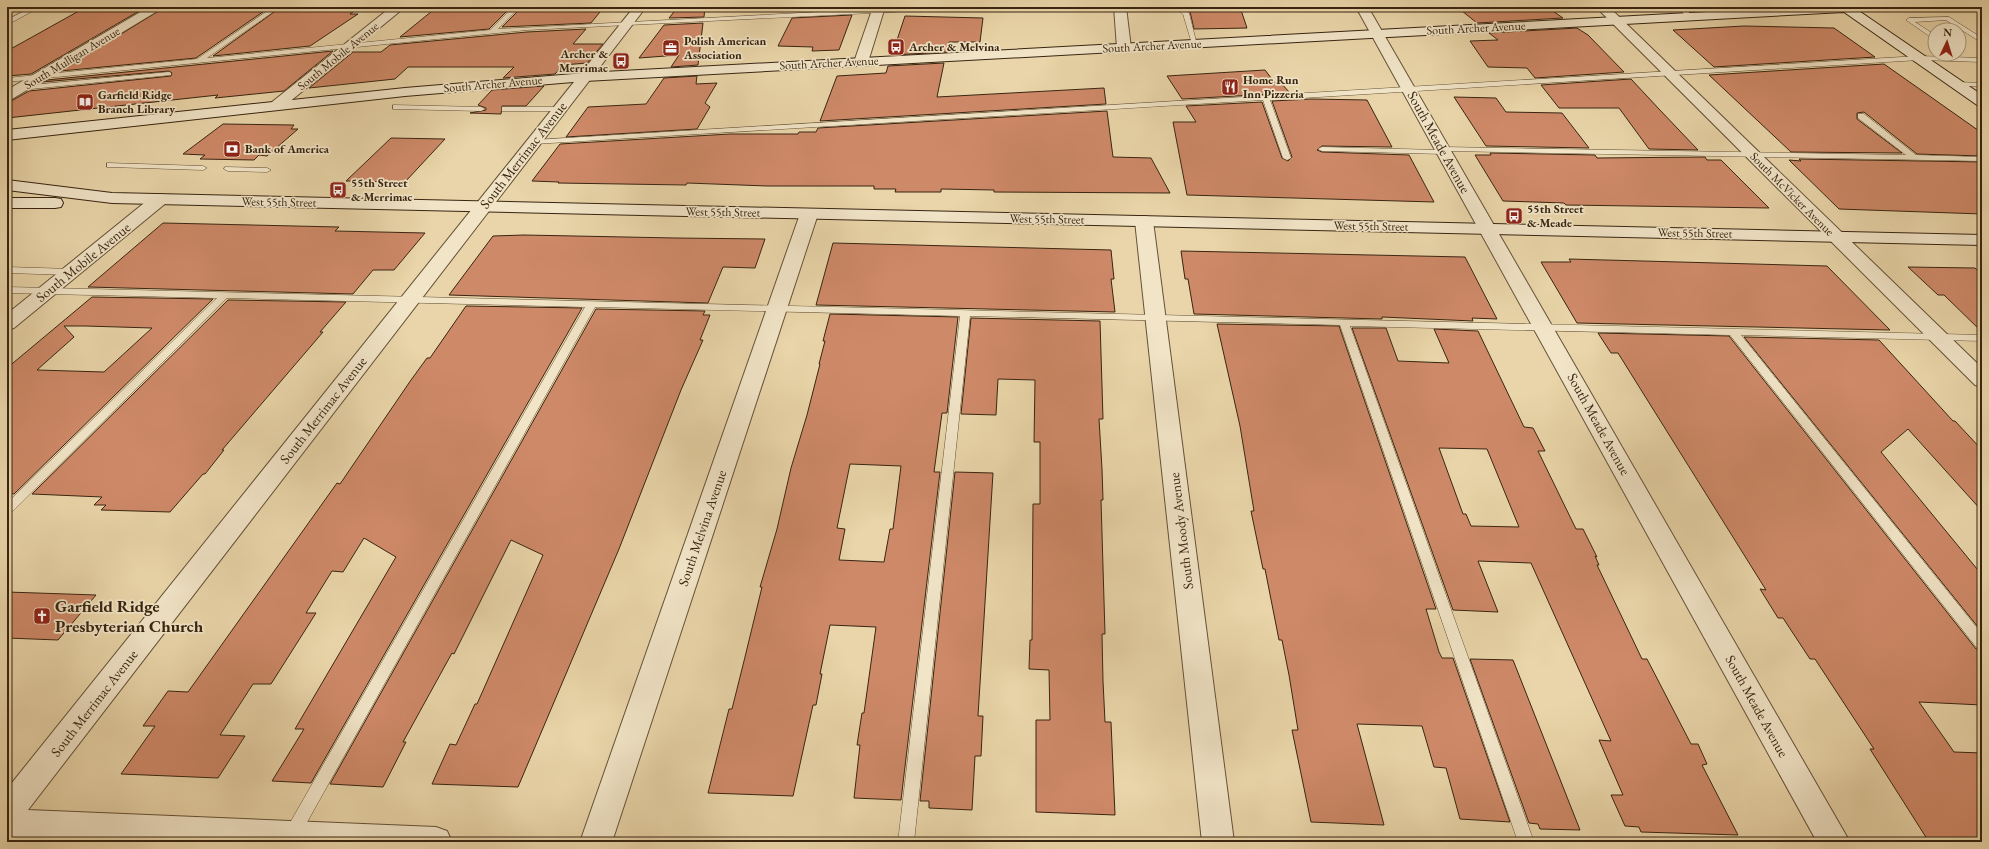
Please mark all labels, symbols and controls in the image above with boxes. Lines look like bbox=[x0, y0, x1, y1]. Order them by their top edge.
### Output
street label: South Archer Avenue bbox=[1426, 17, 1526, 39]
street label: South Mobile Avenue bbox=[294, 18, 382, 94]
north arrow bbox=[1927, 22, 1967, 62]
street label: South Mulligan Avenue bbox=[21, 23, 123, 93]
text: N bbox=[1943, 25, 1953, 39]
place label: Polish American Association bbox=[683, 33, 766, 63]
street label: South Archer Avenue bbox=[1102, 35, 1202, 57]
bus stop icon: Archer & Melvina bbox=[886, 37, 906, 57]
office icon: Polish American Association bbox=[661, 38, 681, 58]
place label: Archer & Melvina bbox=[908, 39, 1000, 55]
place label: Archer & Merrimac bbox=[559, 46, 608, 76]
bus stop icon: Archer & Merrimac bbox=[611, 51, 631, 71]
street label: South Archer Avenue bbox=[779, 52, 879, 74]
street label: South Archer Avenue bbox=[443, 72, 543, 96]
place label: Home Run Inn Pizzeria bbox=[1243, 72, 1305, 102]
restaurant icon: Home Run Inn Pizzeria bbox=[1220, 77, 1240, 97]
place label: Garfield Ridge Branch Library bbox=[98, 87, 175, 117]
street label: South Meade Avenue bbox=[1403, 88, 1475, 197]
library icon: Garfield Ridge Branch Library bbox=[75, 92, 95, 112]
street label: South Merrimac Avenue bbox=[476, 97, 571, 212]
bank icon: Bank of America bbox=[222, 139, 242, 159]
place label: Bank of America bbox=[245, 141, 330, 157]
street label: South McVicker Avenue bbox=[1747, 149, 1838, 240]
place label: 55th Street & Merrimac bbox=[351, 175, 413, 205]
bus stop icon: 55th Street & Merrimac bbox=[328, 180, 348, 200]
street label: West 55th Street bbox=[241, 193, 317, 211]
place label: 55th Street & Meade bbox=[1527, 201, 1584, 231]
street label: West 55th Street bbox=[685, 203, 761, 221]
bus stop icon: 55th Street & Meade bbox=[1504, 206, 1524, 226]
street label: West 55th Street bbox=[1009, 210, 1085, 228]
street label: West 55th Street bbox=[1333, 217, 1409, 235]
street label: South Mobile Avenue bbox=[32, 218, 135, 306]
street label: West 55th Street bbox=[1657, 224, 1733, 242]
street label: South Merrimac Avenue bbox=[276, 352, 371, 467]
street label: South Meade Avenue bbox=[1563, 370, 1635, 479]
street label: South Melvina Avenue bbox=[674, 467, 731, 589]
street label: South Moody Avenue bbox=[1165, 471, 1197, 590]
place label: Garfield Ridge Presbyterian Church bbox=[55, 595, 204, 637]
church icon: Garfield Ridge Presbyterian Church bbox=[32, 606, 52, 626]
street label: South Merrimac Avenue bbox=[47, 645, 142, 760]
street label: South Meade Avenue bbox=[1721, 652, 1793, 761]

